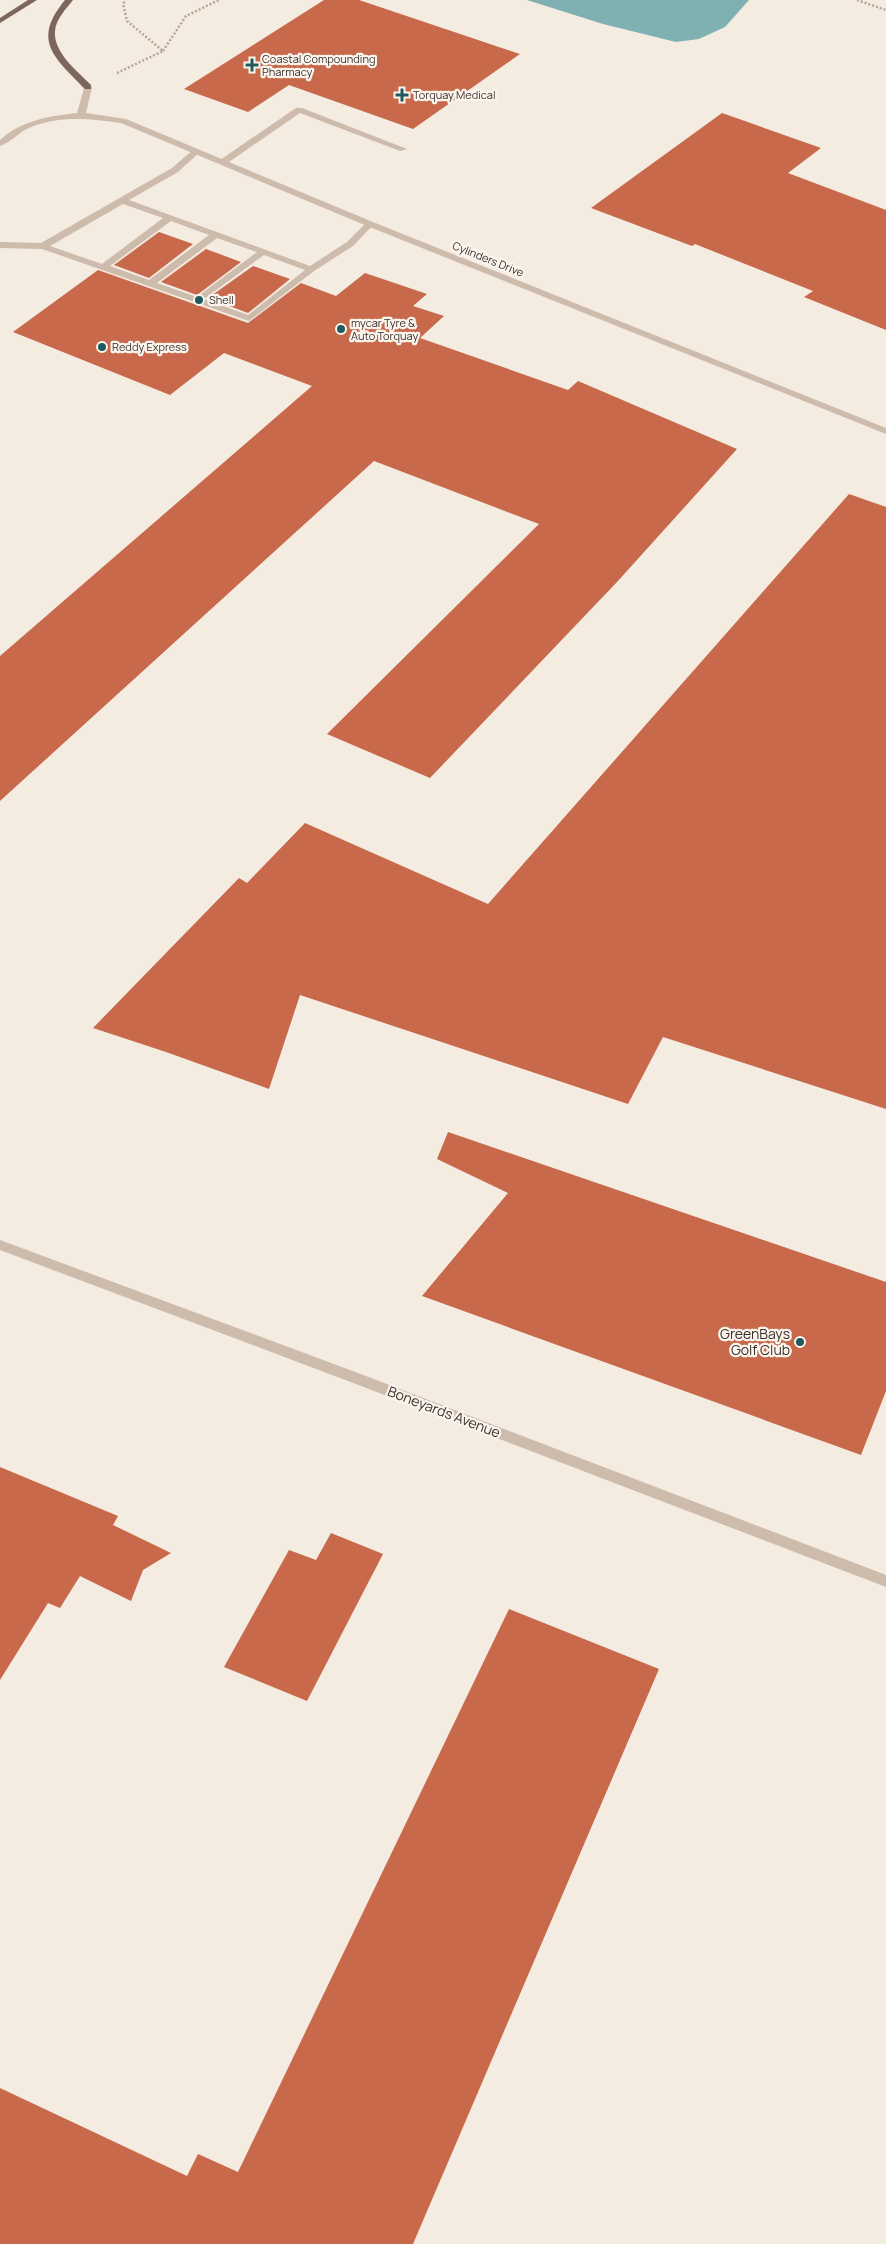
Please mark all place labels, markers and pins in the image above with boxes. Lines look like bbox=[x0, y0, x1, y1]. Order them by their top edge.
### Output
place label: Coastal Compounding Pharmacy bbox=[262, 51, 375, 79]
marker: Coastal Compounding Pharmacy bbox=[246, 59, 258, 71]
place label: Torquay Medical bbox=[413, 87, 495, 102]
marker: Torquay Medical bbox=[395, 88, 409, 102]
place label: Shell bbox=[209, 292, 234, 307]
marker: Shell bbox=[193, 294, 205, 306]
place label: mycar Tyre & Auto Torquay bbox=[351, 315, 418, 343]
marker: mycar Tyre & Auto Torquay bbox=[335, 323, 347, 335]
place label: Reddy Express bbox=[112, 339, 187, 354]
marker: Reddy Express bbox=[96, 341, 108, 353]
place label: GreenBays Golf Club bbox=[720, 1324, 790, 1359]
marker: GreenBays Golf Club bbox=[794, 1336, 806, 1348]

